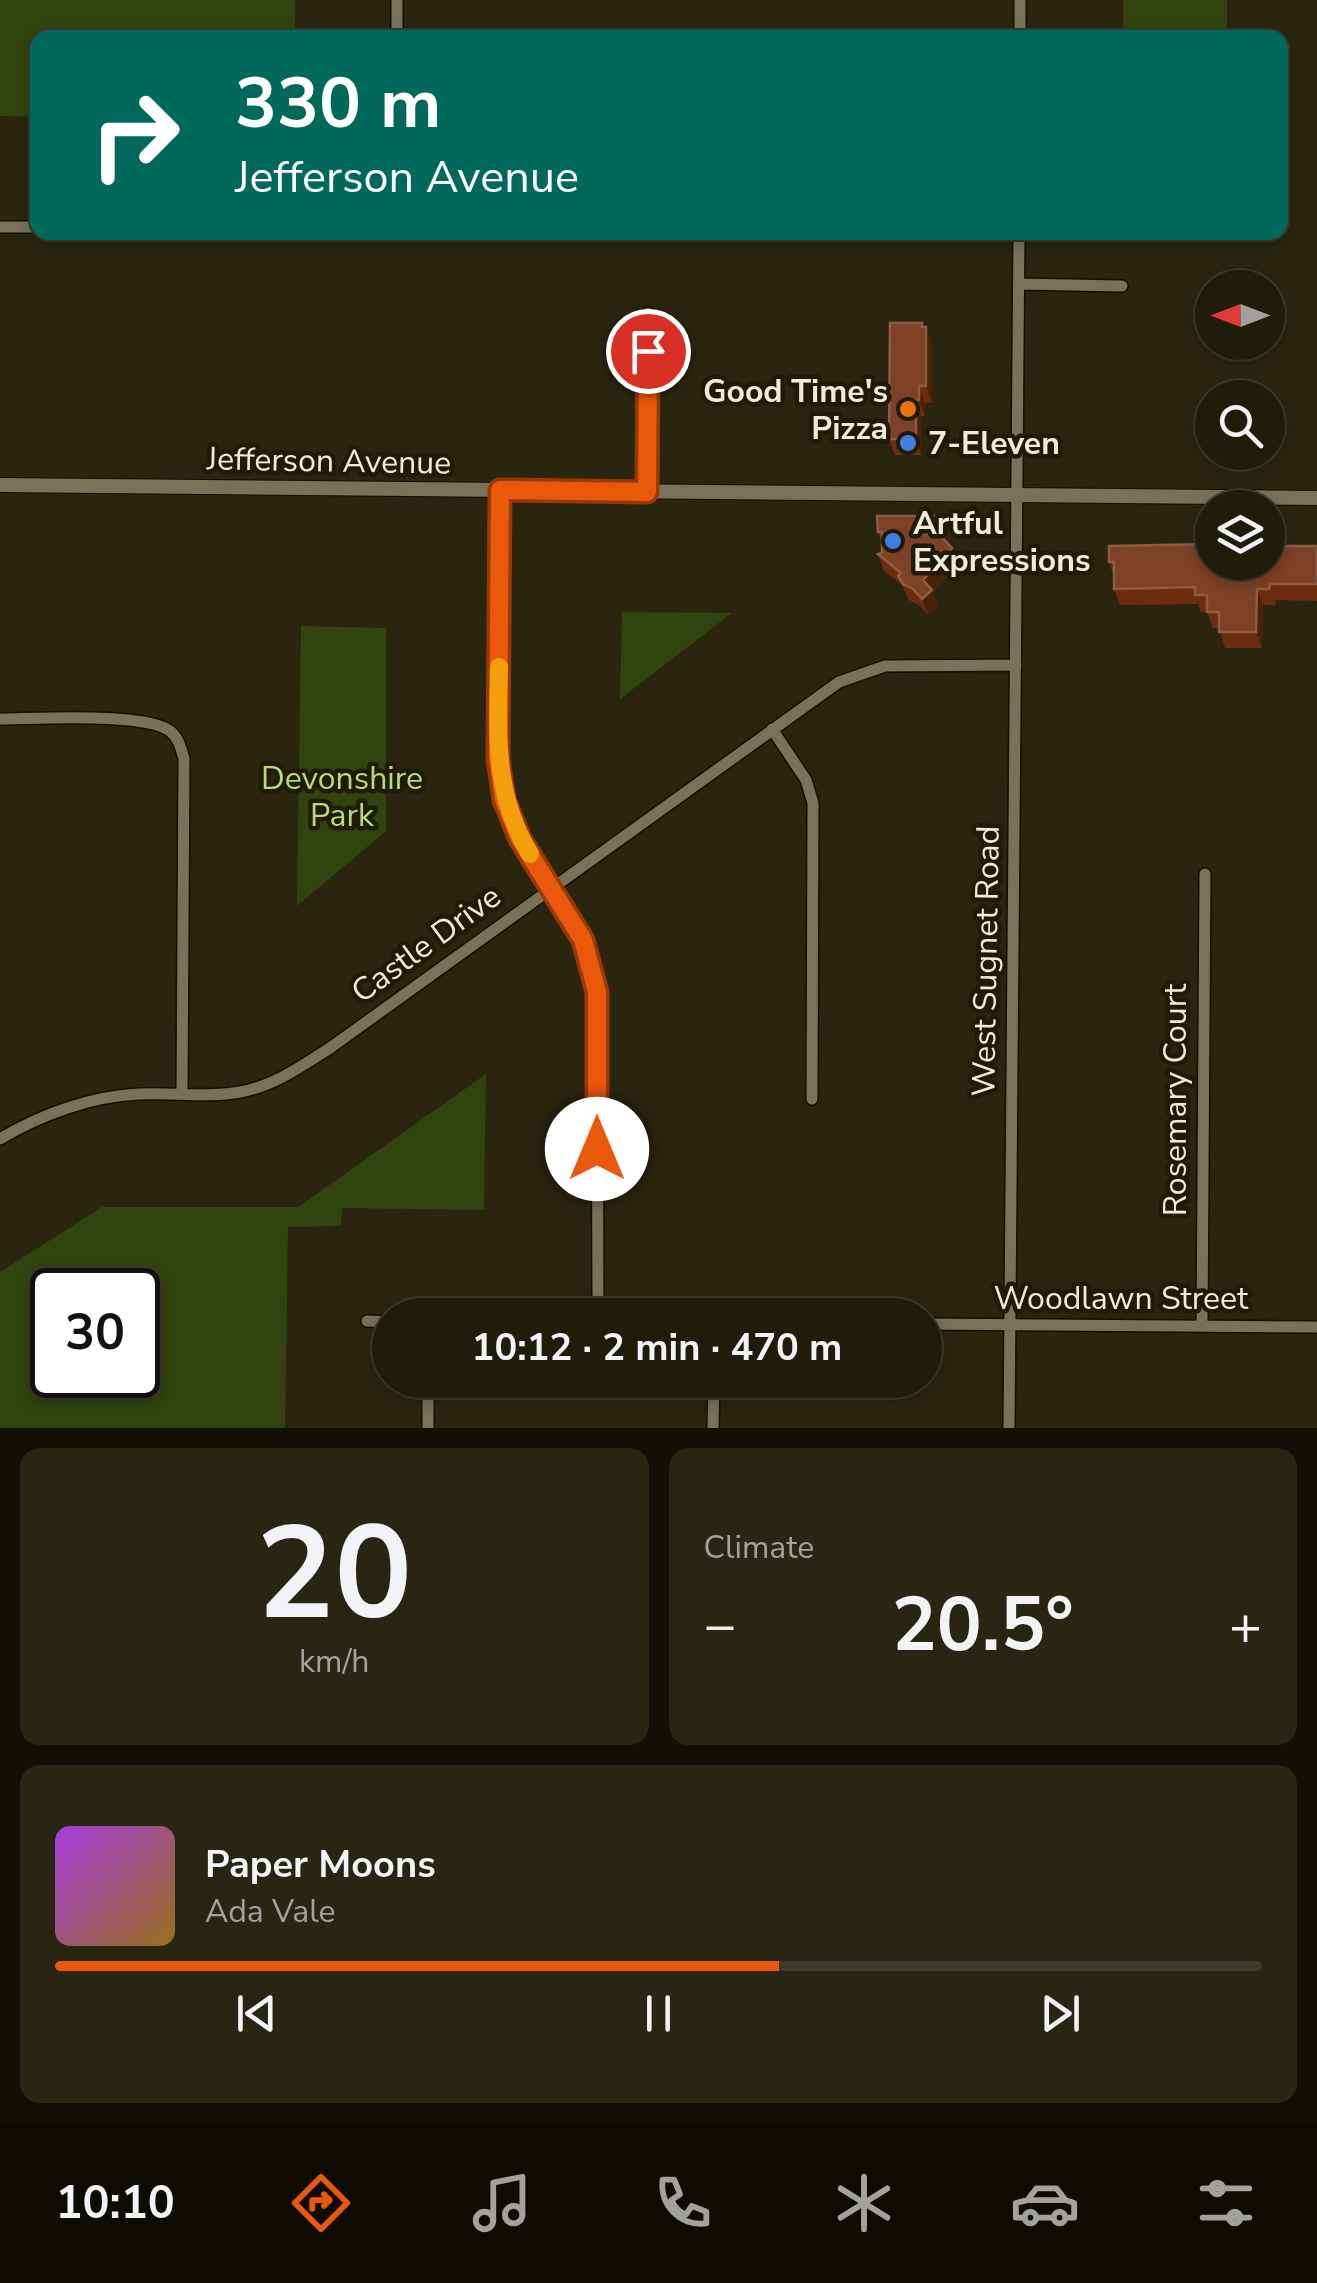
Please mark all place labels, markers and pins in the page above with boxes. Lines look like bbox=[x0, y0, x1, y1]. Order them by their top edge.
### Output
pin bbox=[606, 309, 691, 394]
place label: Good Time's Pizza bbox=[703, 370, 888, 450]
marker: Good Time's Pizza bbox=[897, 398, 919, 420]
place label: 7-Eleven bbox=[928, 422, 1060, 465]
marker: 7-Eleven bbox=[897, 432, 919, 454]
place label: Artful Expressions bbox=[913, 502, 1091, 582]
marker: Artful Expressions bbox=[882, 530, 904, 552]

